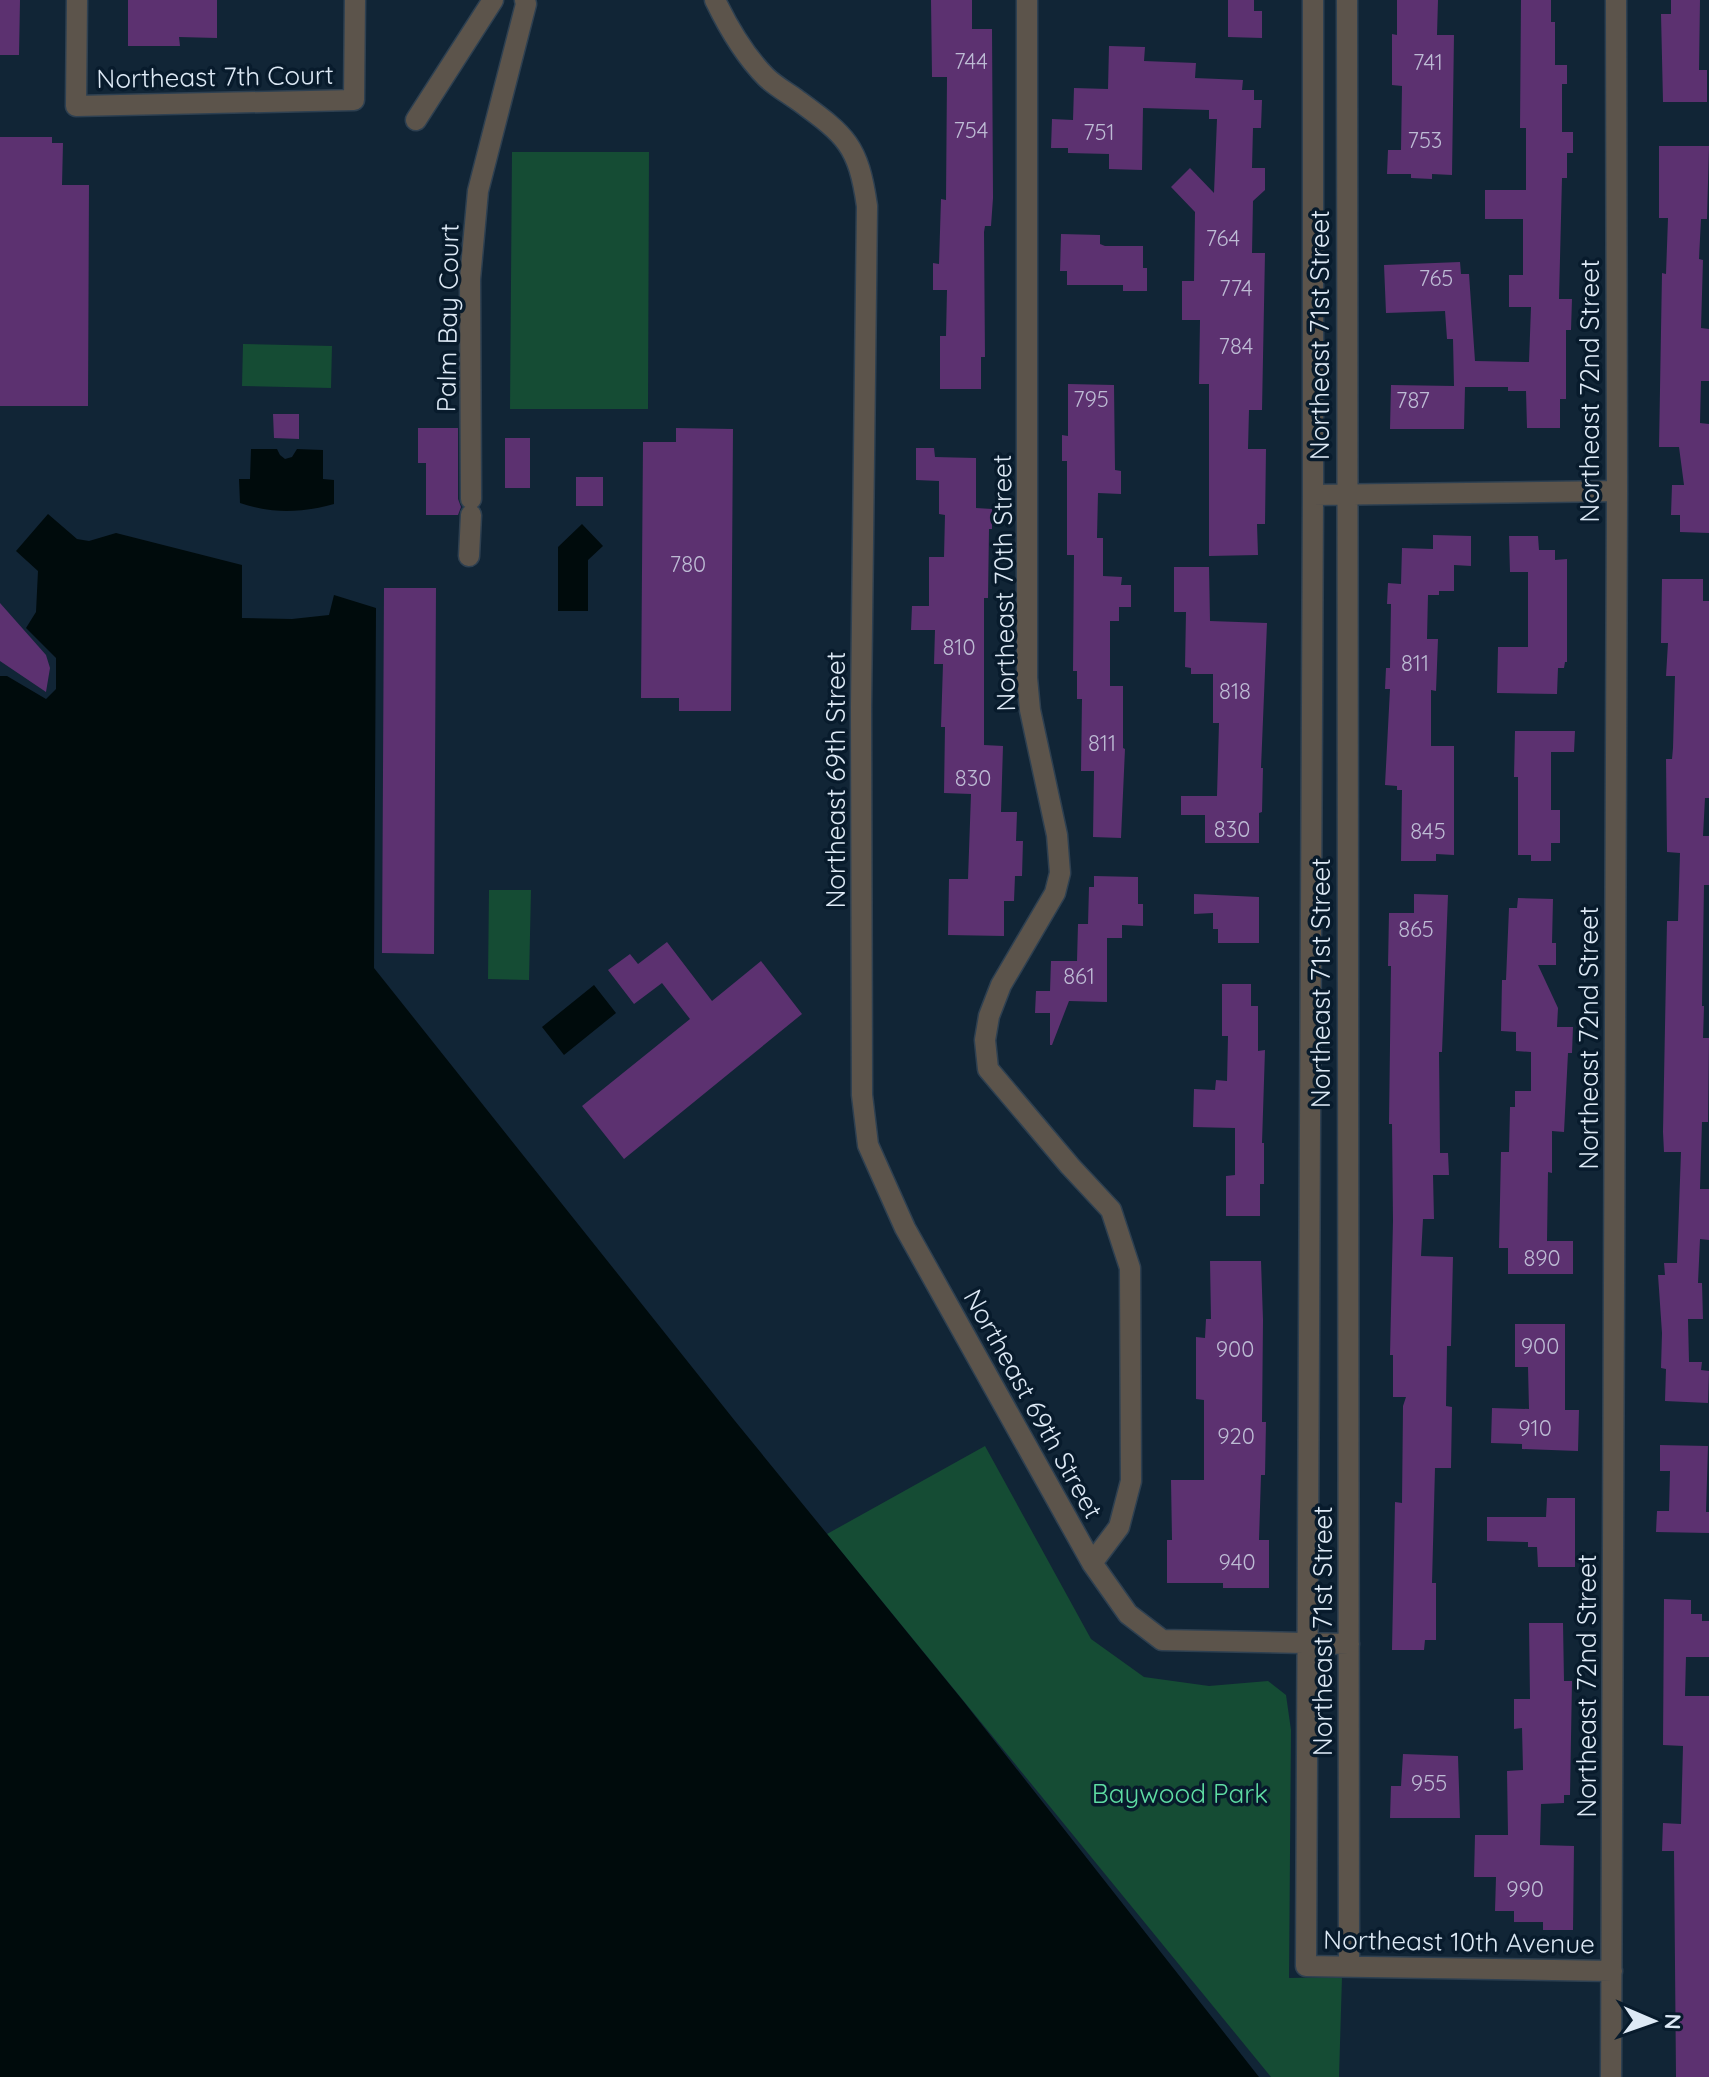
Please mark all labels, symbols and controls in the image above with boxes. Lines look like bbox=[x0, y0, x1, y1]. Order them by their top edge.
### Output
house number: 744 bbox=[954, 47, 988, 75]
house number: 741 bbox=[1413, 48, 1443, 76]
street label: Northeast 7th Court bbox=[96, 58, 334, 95]
house number: 754 bbox=[954, 116, 988, 144]
house number: 751 bbox=[1083, 118, 1115, 146]
house number: 753 bbox=[1408, 126, 1442, 154]
street label: Northeast 71st Street bbox=[1303, 210, 1336, 460]
street label: Palm Bay Court bbox=[429, 223, 466, 413]
house number: 764 bbox=[1206, 224, 1240, 252]
street label: Northeast 72nd Street bbox=[1573, 259, 1606, 523]
house number: 765 bbox=[1419, 264, 1453, 292]
house number: 774 bbox=[1219, 274, 1253, 302]
house number: 784 bbox=[1219, 332, 1253, 360]
house number: 795 bbox=[1073, 385, 1109, 413]
house number: 787 bbox=[1396, 386, 1430, 414]
street label: Northeast 70th Street bbox=[985, 454, 1022, 712]
house number: 780 bbox=[670, 550, 706, 578]
house number: 810 bbox=[942, 633, 976, 661]
house number: 811 bbox=[1401, 649, 1429, 677]
street label: Northeast 69th Street bbox=[819, 651, 852, 909]
house number: 818 bbox=[1219, 677, 1251, 705]
house number: 811 bbox=[1088, 729, 1116, 757]
house number: 830 bbox=[955, 764, 991, 792]
house number: 830 bbox=[1214, 815, 1250, 843]
house number: 845 bbox=[1410, 817, 1446, 845]
street label: Northeast 71st Street bbox=[1304, 858, 1337, 1108]
street label: Northeast 72nd Street bbox=[1572, 906, 1605, 1170]
house number: 865 bbox=[1398, 915, 1434, 943]
house number: 861 bbox=[1063, 962, 1095, 990]
house number: 890 bbox=[1523, 1244, 1561, 1272]
street label: Northeast 69th Street bbox=[957, 1283, 1110, 1524]
house number: 900 bbox=[1521, 1332, 1559, 1360]
house number: 900 bbox=[1216, 1335, 1254, 1363]
house number: 910 bbox=[1518, 1414, 1552, 1442]
house number: 920 bbox=[1217, 1422, 1255, 1450]
street label: Northeast 71st Street bbox=[1306, 1506, 1339, 1756]
house number: 940 bbox=[1219, 1548, 1255, 1576]
street label: Northeast 72nd Street bbox=[1570, 1554, 1603, 1818]
house number: 955 bbox=[1411, 1769, 1447, 1797]
park label: Baywood Park bbox=[1092, 1777, 1268, 1810]
house number: 990 bbox=[1506, 1875, 1544, 1903]
street label: Northeast 10th Avenue bbox=[1323, 1923, 1595, 1960]
north arrow bbox=[1613, 1981, 1693, 2061]
text: N bbox=[1659, 2013, 1687, 2030]

